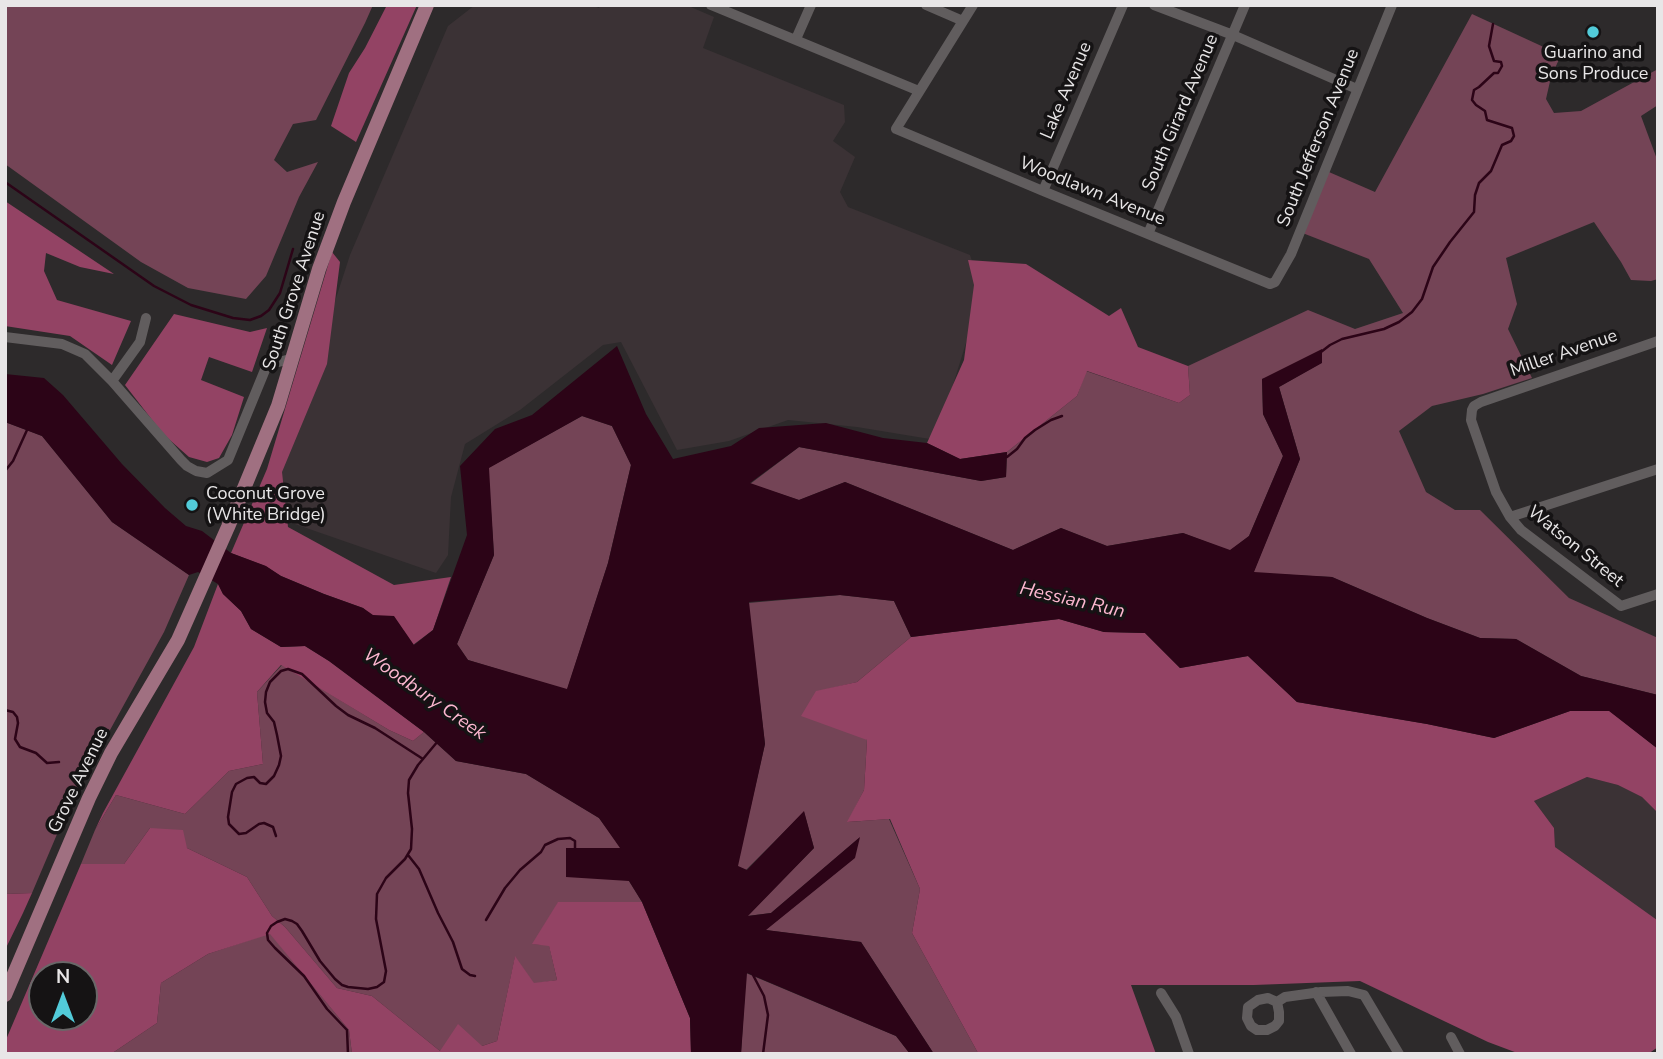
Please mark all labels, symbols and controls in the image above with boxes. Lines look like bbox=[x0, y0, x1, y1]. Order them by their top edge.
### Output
marker: Guarino and Sons Produce bbox=[1585, 24, 1601, 40]
street label: South Girard Avenue bbox=[1138, 31, 1224, 195]
street label: Lake Avenue bbox=[1037, 39, 1097, 143]
place label: Guarino and Sons Produce bbox=[1538, 43, 1648, 86]
street label: South Jefferson Avenue bbox=[1273, 46, 1365, 230]
street label: Woodlawn Avenue bbox=[1016, 153, 1168, 231]
street label: South Grove Avenue bbox=[259, 209, 331, 373]
street label: Miller Avenue bbox=[1508, 326, 1620, 382]
place label: Coconut Grove (White Bridge) bbox=[206, 484, 326, 526]
marker: Coconut Grove (White Bridge) bbox=[184, 497, 200, 513]
street label: Watson Street bbox=[1523, 502, 1627, 592]
water label: Hessian Run bbox=[1017, 578, 1127, 624]
water label: Woodbury Creek bbox=[358, 644, 490, 746]
street label: Grove Avenue bbox=[44, 725, 114, 837]
north arrow bbox=[28, 961, 98, 1031]
text: N bbox=[56, 964, 70, 990]

